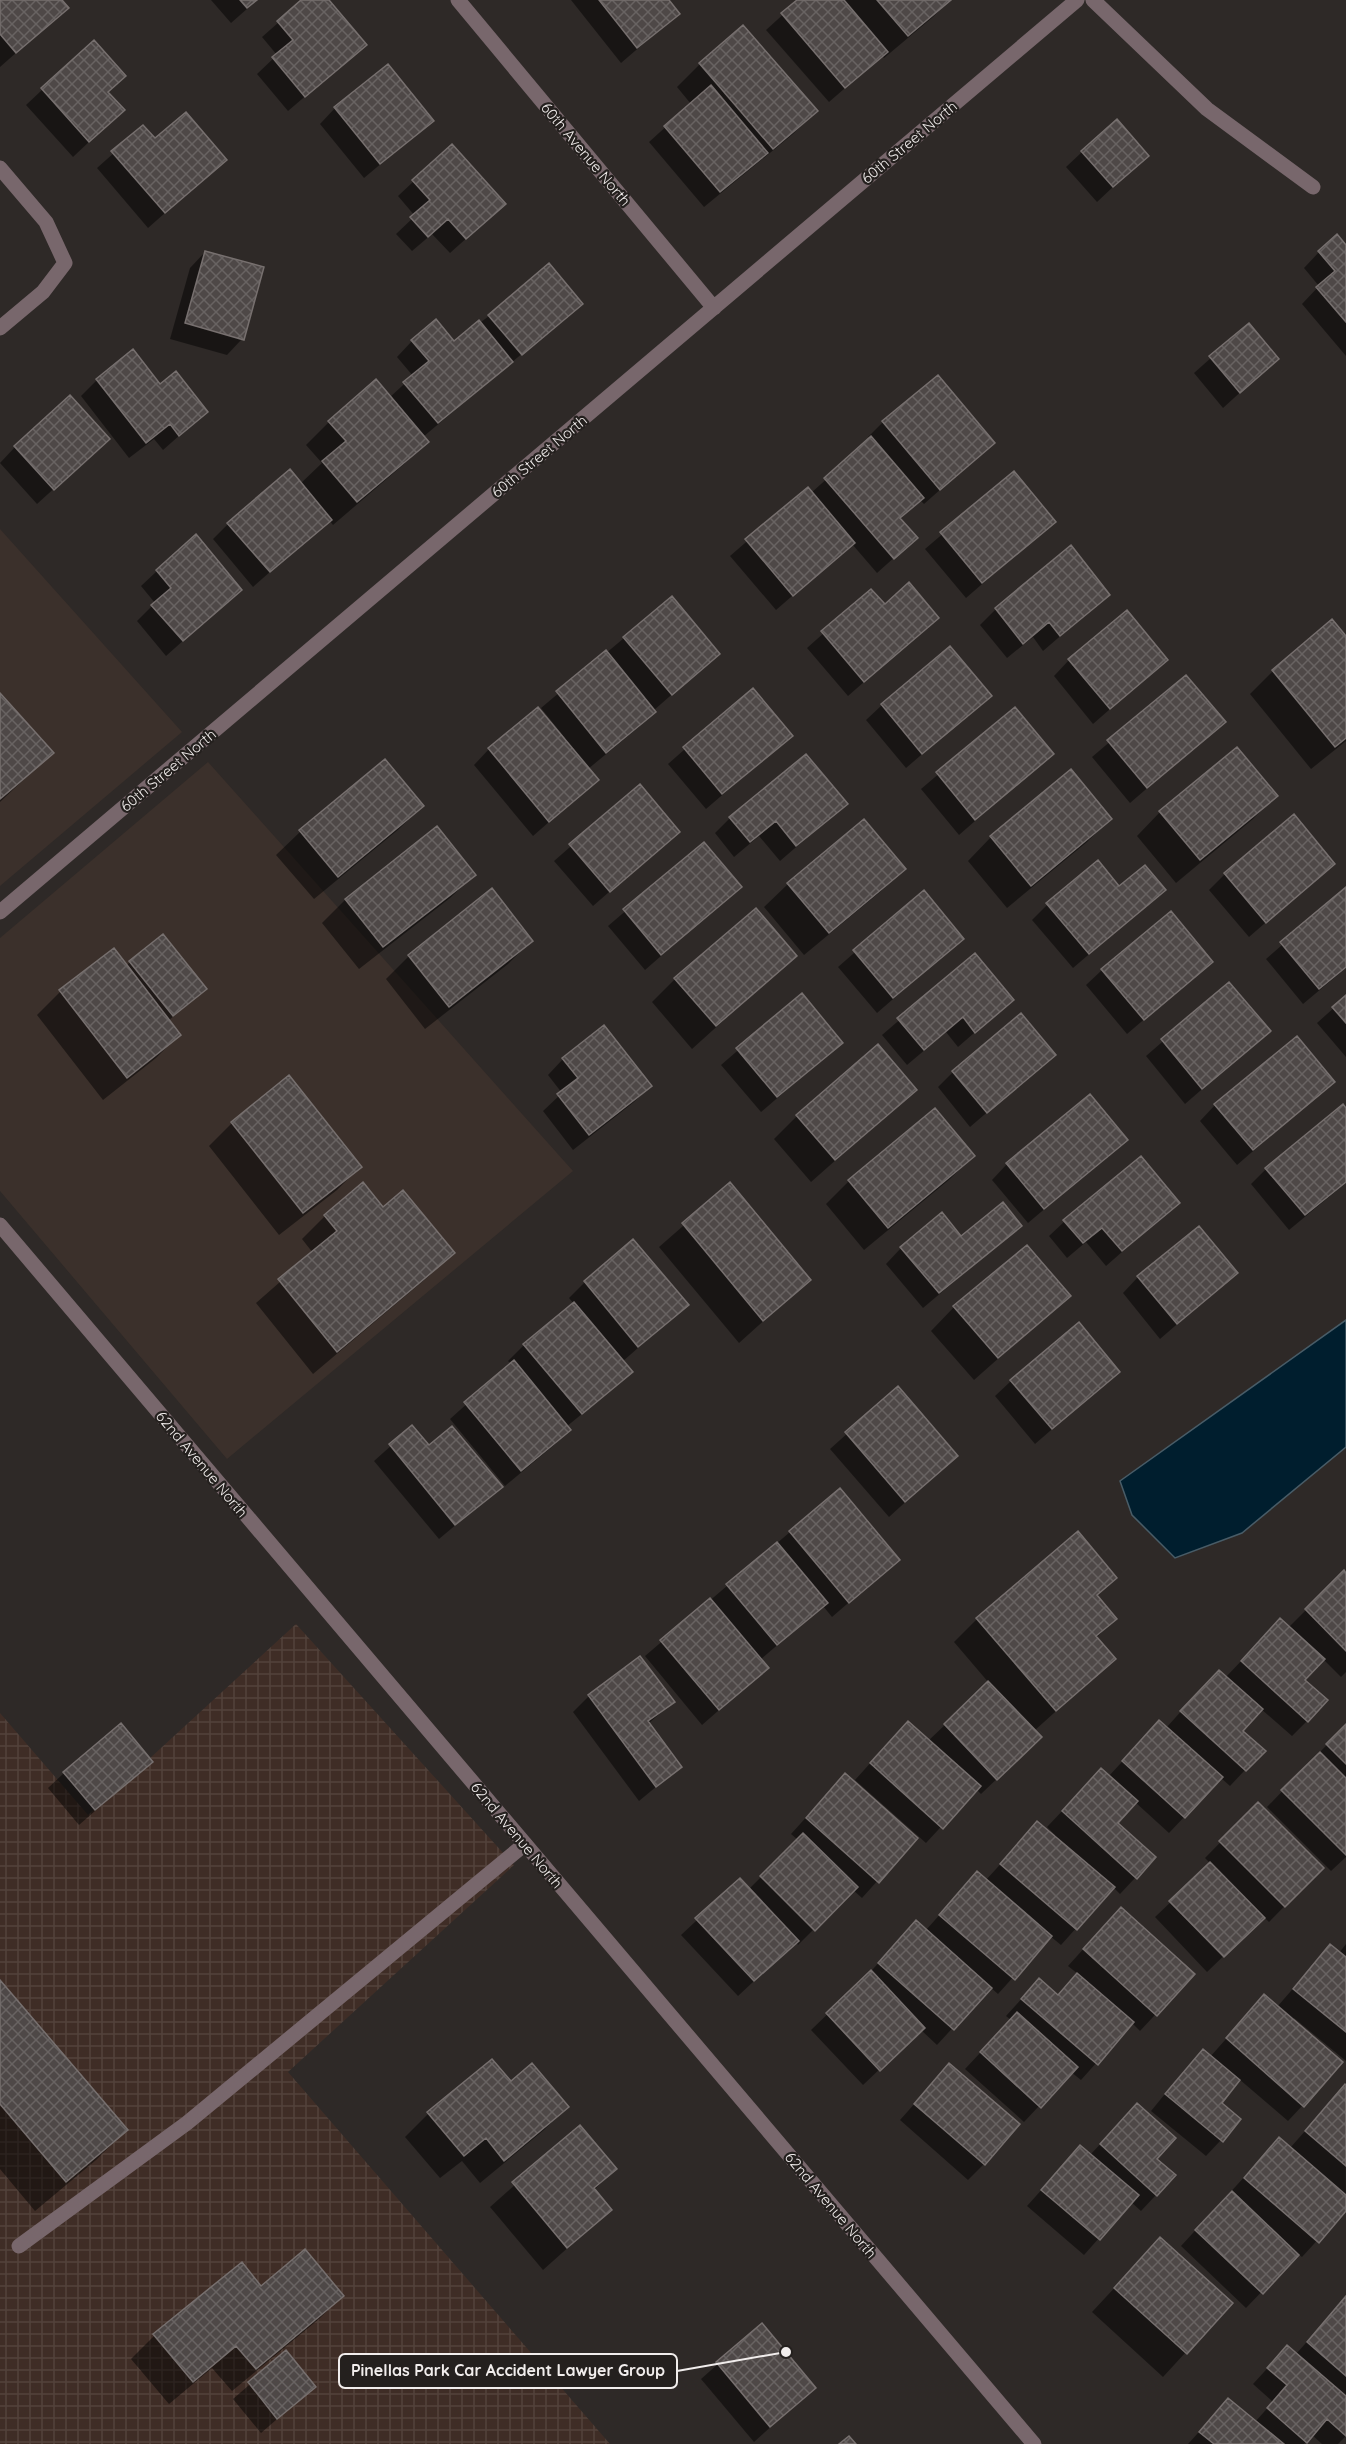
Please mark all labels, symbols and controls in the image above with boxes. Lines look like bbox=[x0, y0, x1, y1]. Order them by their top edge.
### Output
street label: 60th Street North bbox=[857, 96, 961, 188]
street label: 60th Avenue North bbox=[537, 98, 635, 210]
street label: 60th Street North bbox=[487, 410, 591, 502]
street label: 60th Street North bbox=[116, 724, 220, 816]
street label: 62nd Avenue North bbox=[152, 1407, 252, 1521]
street label: 62nd Avenue North bbox=[467, 1778, 567, 1892]
street label: 62nd Avenue North bbox=[781, 2148, 881, 2262]
callout: Pinellas Park Car Accident Lawyer Group bbox=[339, 2354, 677, 2388]
text: Pinellas Park Car Accident Lawyer Group bbox=[351, 2360, 665, 2380]

